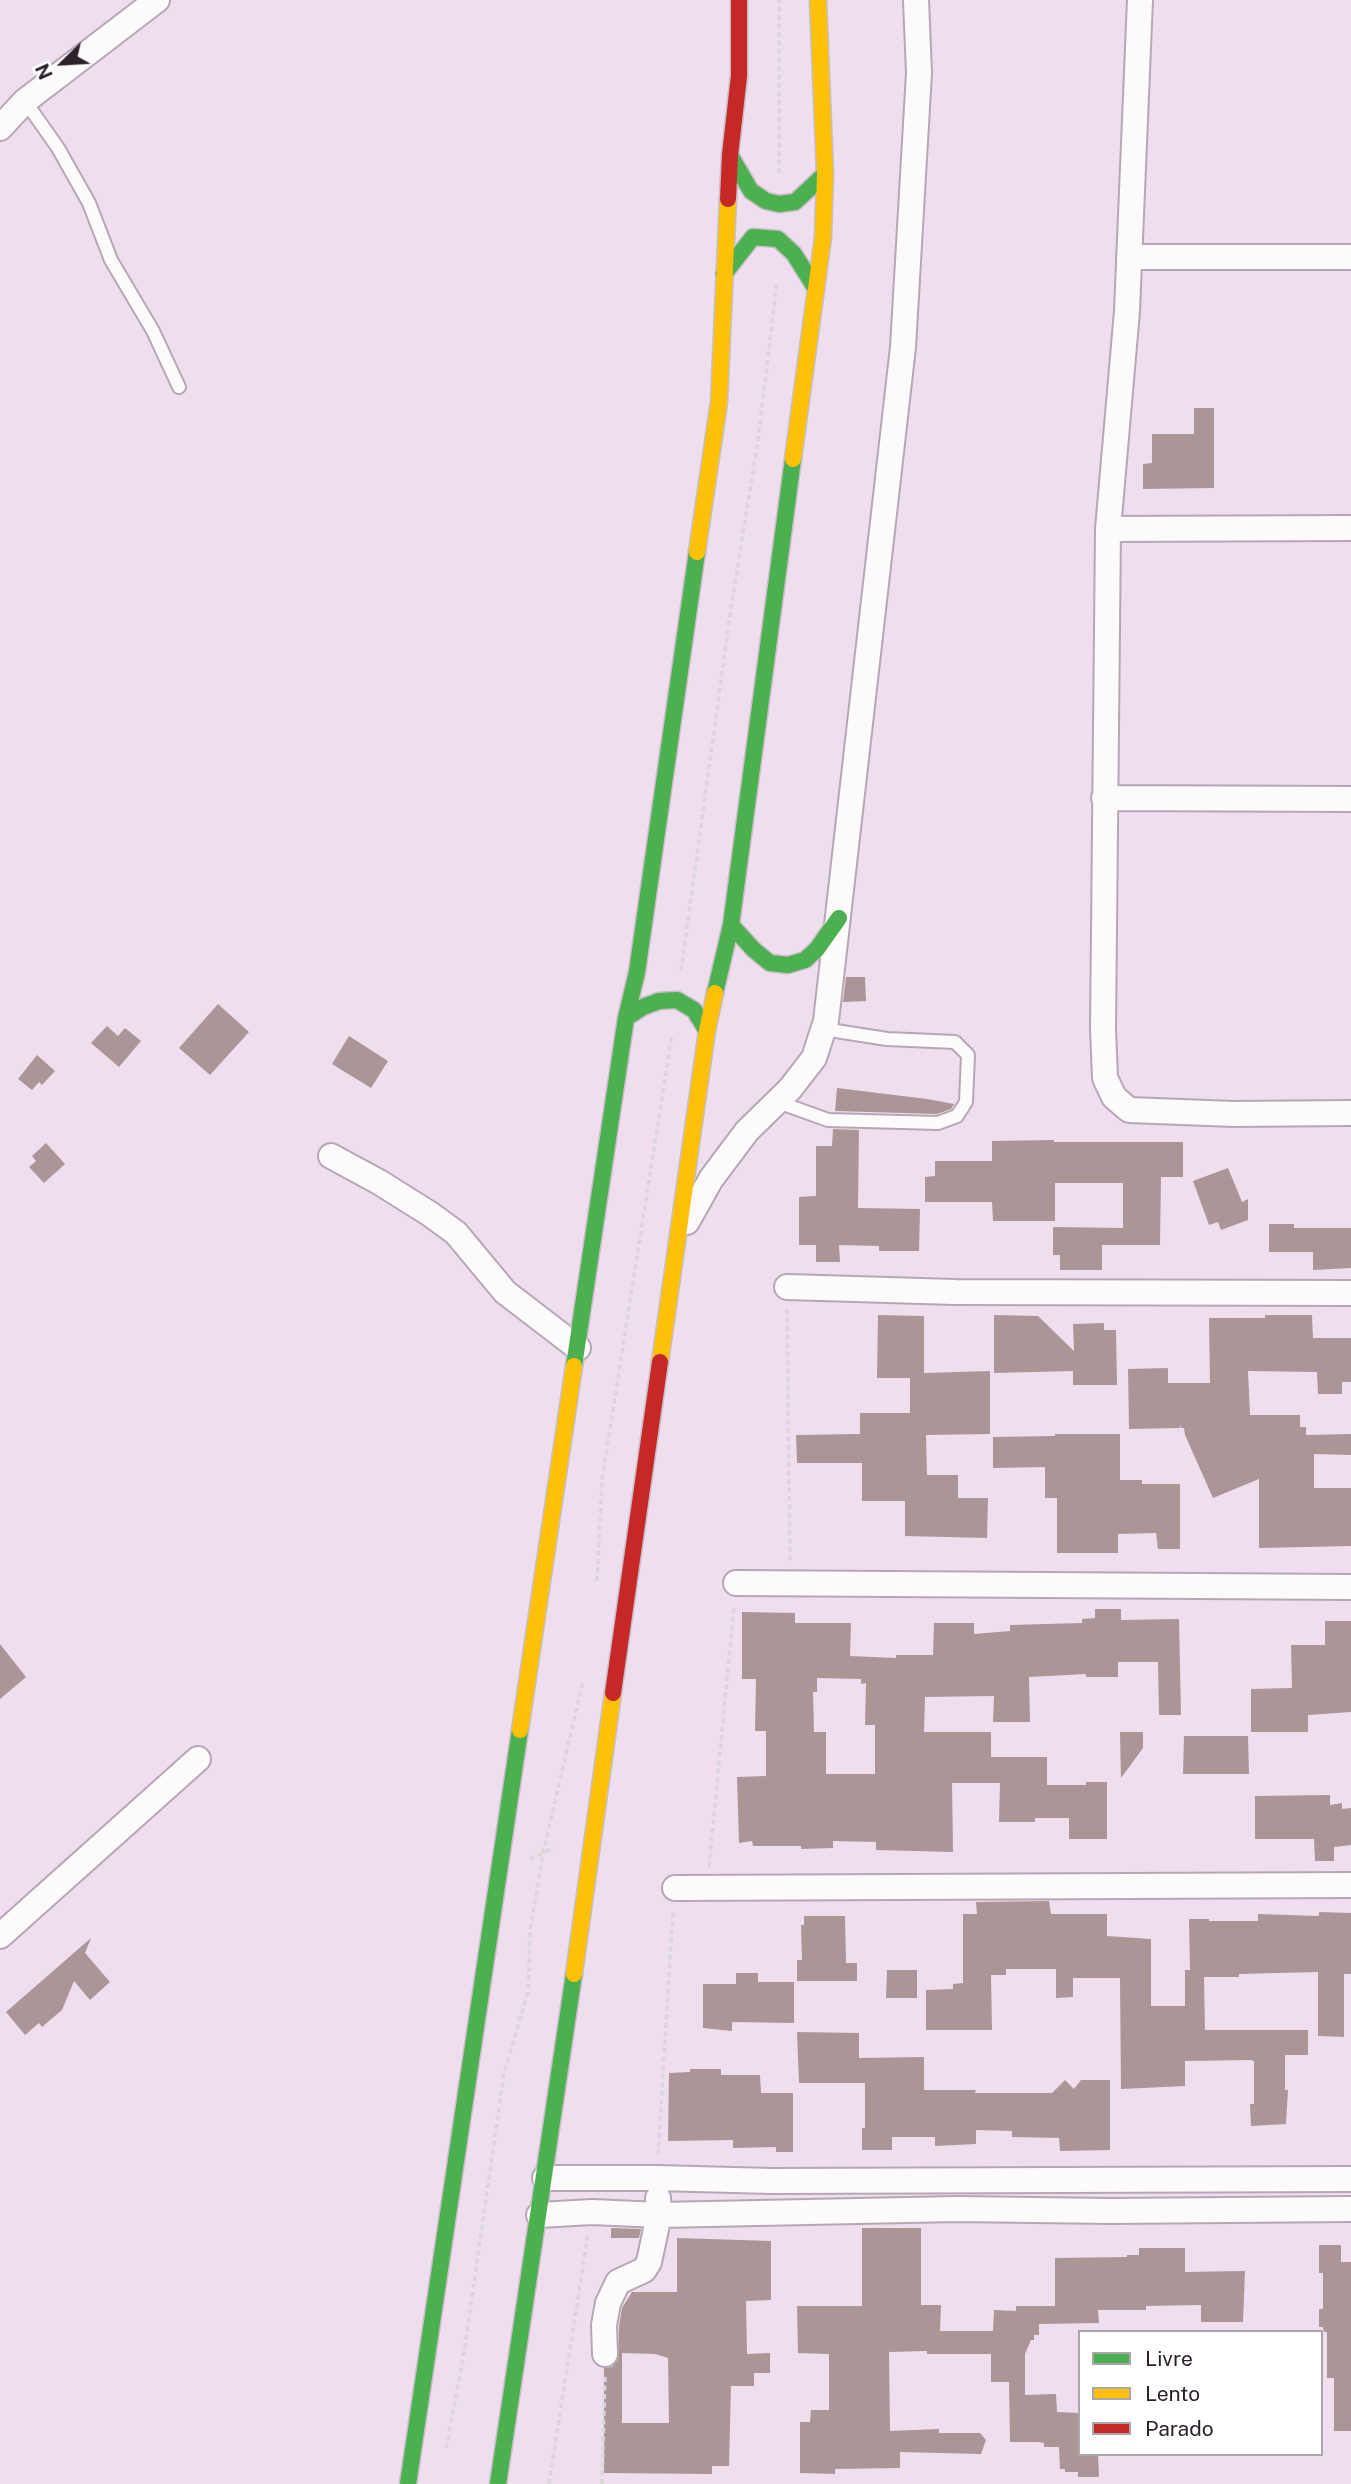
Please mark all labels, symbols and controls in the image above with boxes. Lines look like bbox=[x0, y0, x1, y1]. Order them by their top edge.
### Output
north arrow bbox=[28, 28, 98, 98]
text: N bbox=[31, 60, 57, 83]
legend bbox=[1078, 2330, 1323, 2456]
text: Livre bbox=[1145, 2346, 1193, 2371]
text: Lento bbox=[1145, 2381, 1200, 2406]
text: Parado bbox=[1145, 2416, 1214, 2441]

